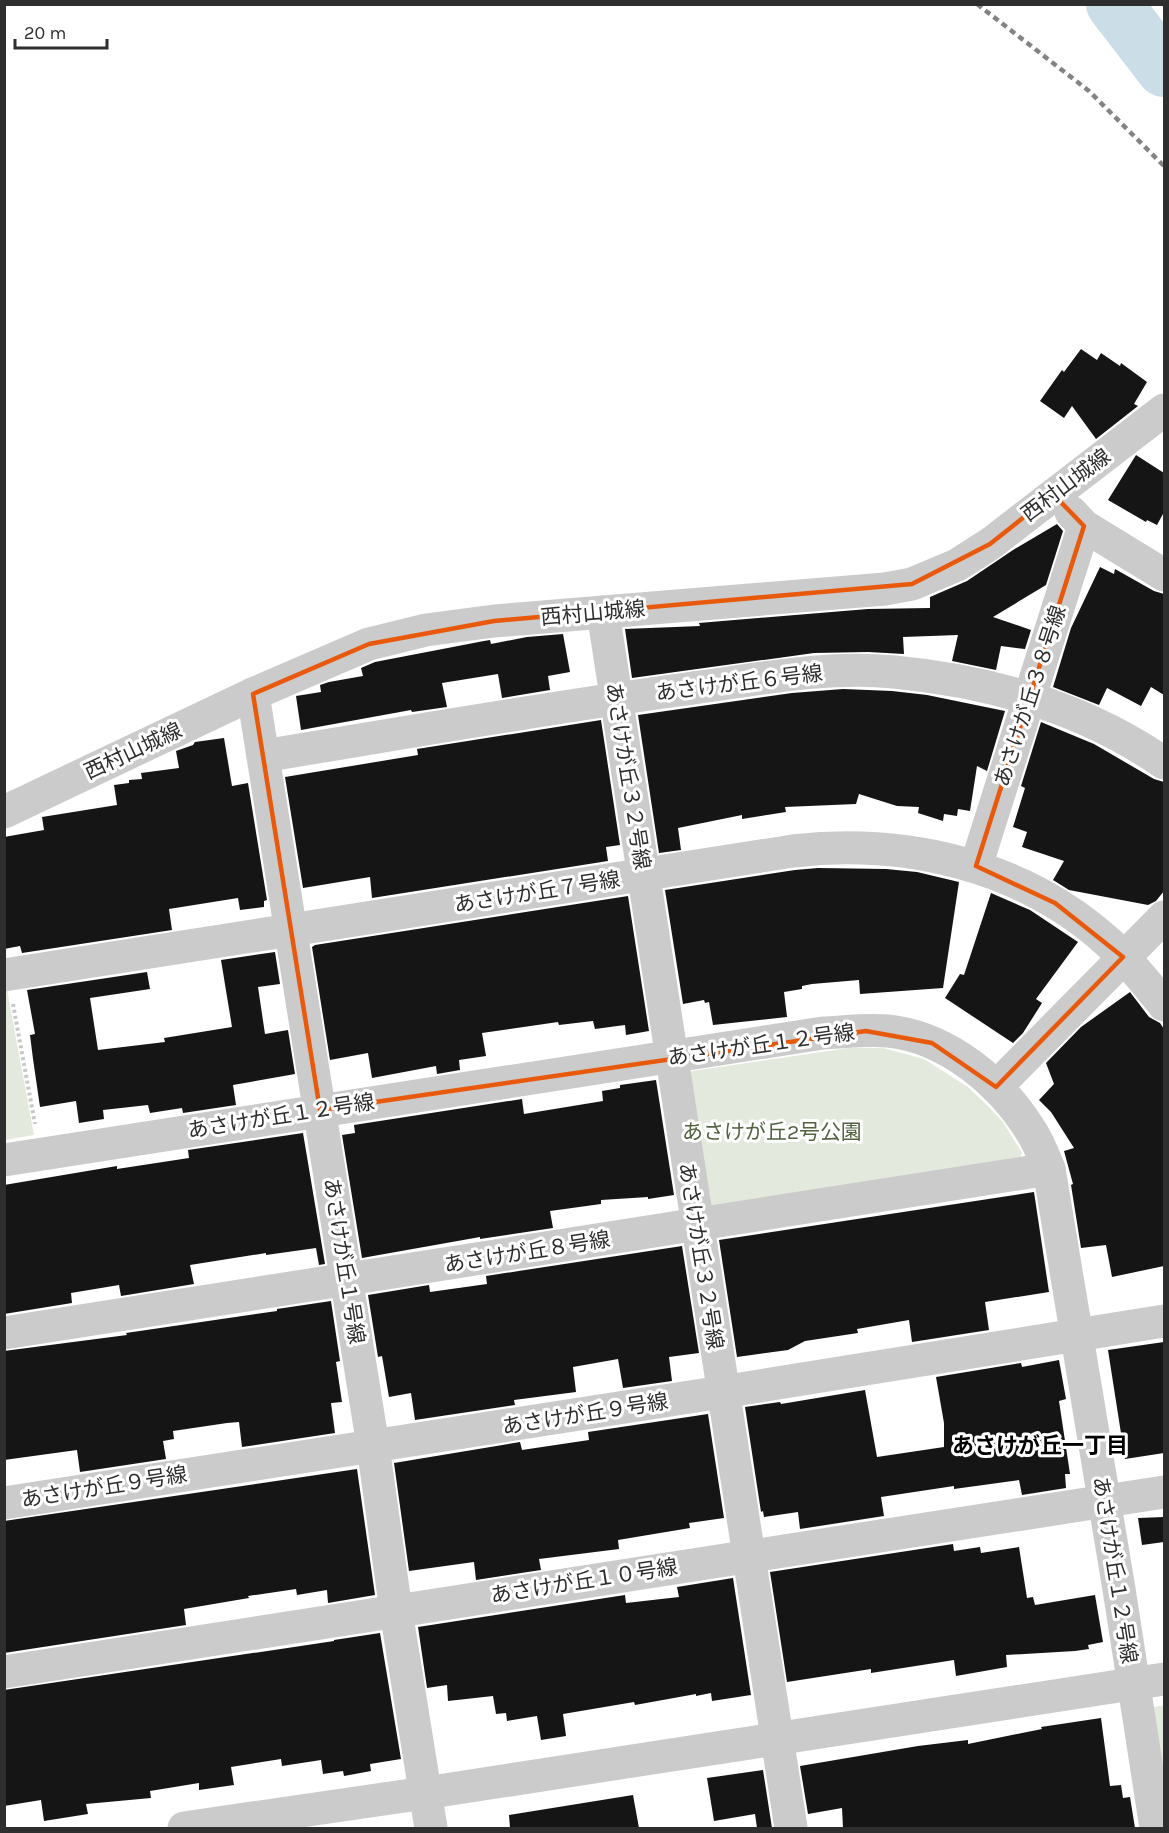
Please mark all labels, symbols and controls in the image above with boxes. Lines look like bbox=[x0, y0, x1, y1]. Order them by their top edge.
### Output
scale bar bbox=[15, 12, 106, 50]
text: 20 m bbox=[24, 22, 66, 44]
street label: 西村山城線 bbox=[1017, 444, 1115, 526]
street label: 西村山城線 bbox=[540, 596, 646, 630]
street label: あさけが丘３８号線 bbox=[989, 602, 1071, 790]
street label: あさけが丘６号線 bbox=[654, 661, 824, 705]
street label: あさけが丘３２号線 bbox=[601, 681, 655, 871]
street label: 西村山城線 bbox=[80, 718, 186, 784]
street label: あさけが丘７号線 bbox=[452, 867, 622, 917]
street label: あさけが丘１２号線 bbox=[666, 1020, 856, 1070]
street label: あさけが丘１２号線 bbox=[186, 1089, 376, 1143]
park label: あさけが丘2号公園 bbox=[682, 1120, 862, 1144]
street label: あさけが丘３２号線 bbox=[674, 1161, 728, 1351]
street label: あさけが丘１号線 bbox=[319, 1176, 369, 1346]
street label: あさけが丘８号線 bbox=[442, 1227, 612, 1277]
street label: あさけが丘９号線 bbox=[500, 1389, 670, 1439]
district label: あさけが丘一丁目 bbox=[952, 1433, 1128, 1459]
street label: あさけが丘９号線 bbox=[19, 1462, 189, 1512]
street label: あさけが丘１２号線 bbox=[1088, 1475, 1142, 1665]
street label: あさけが丘１０号線 bbox=[489, 1554, 679, 1608]

